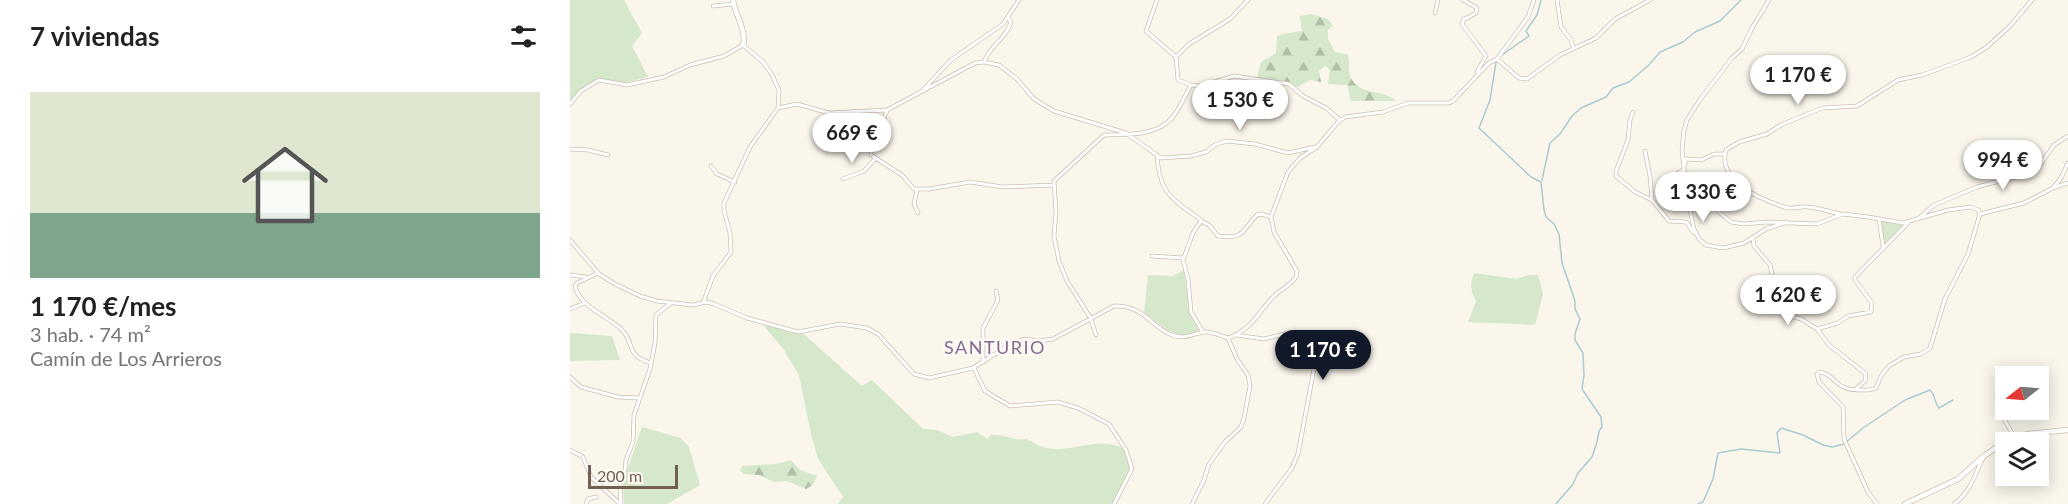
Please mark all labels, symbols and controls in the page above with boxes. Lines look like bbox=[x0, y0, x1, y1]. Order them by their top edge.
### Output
text: 7 viviendas bbox=[30, 20, 159, 52]
icon: filters bbox=[507, 20, 540, 53]
pin: 1 170 € bbox=[1743, 55, 1853, 106]
text: 1 170 € bbox=[1764, 62, 1832, 86]
pin: 1 530 € bbox=[1185, 80, 1295, 131]
text: 1 530 € bbox=[1206, 87, 1274, 111]
pin: 669 € bbox=[810, 113, 894, 164]
text: 669 € bbox=[826, 120, 878, 144]
icon: home bbox=[231, 131, 339, 239]
pin: 994 € bbox=[1961, 140, 2045, 191]
text: 994 € bbox=[1977, 147, 2029, 171]
pin: 1 330 € bbox=[1648, 172, 1758, 223]
text: 1 330 € bbox=[1669, 179, 1737, 203]
pin: 1 620 € bbox=[1733, 275, 1843, 326]
text: 1 620 € bbox=[1754, 282, 1822, 306]
text: 1 170 €/mes bbox=[30, 290, 176, 322]
text: 3 hab. · 74 m² bbox=[30, 322, 151, 346]
pin: 1 170 € bbox=[1268, 330, 1378, 381]
district label: SANTURIO bbox=[944, 336, 1046, 358]
text: 1 170 € bbox=[1289, 337, 1357, 361]
text: Camín de Los Arrieros bbox=[30, 346, 222, 370]
north arrow bbox=[1995, 366, 2049, 420]
map controls bbox=[1995, 366, 2049, 486]
button: layers bbox=[1995, 432, 2049, 486]
scale bar bbox=[588, 462, 678, 490]
text: 200 m bbox=[597, 466, 642, 485]

